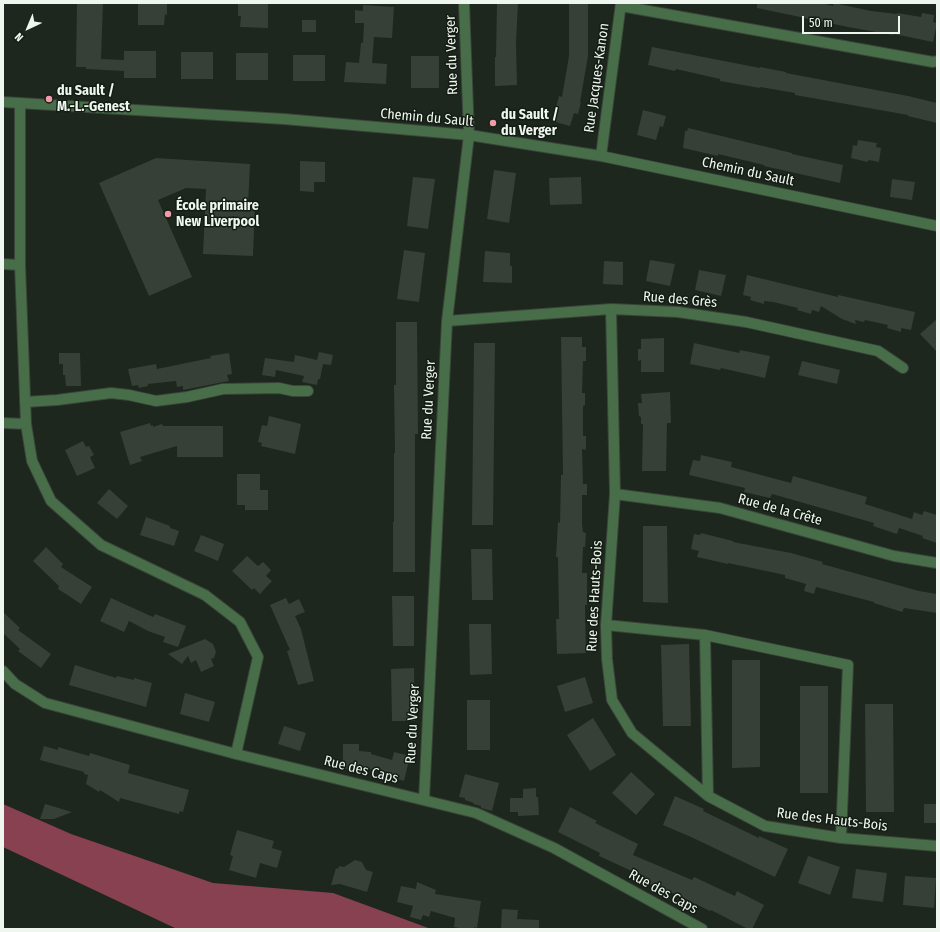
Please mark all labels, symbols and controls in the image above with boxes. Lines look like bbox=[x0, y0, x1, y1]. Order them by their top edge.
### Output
north arrow bbox=[8, 8, 48, 48]
scale bar bbox=[804, 8, 902, 34]
street label: Rue du Verger bbox=[442, 15, 462, 95]
text: 50 m bbox=[809, 16, 833, 30]
street label: Rue Jacques-Kanon bbox=[581, 22, 613, 134]
text: N bbox=[12, 30, 26, 44]
place label: du Sault / M.-L.-Genest bbox=[57, 83, 130, 116]
marker: du Sault / M.-L.-Genest bbox=[44, 94, 54, 104]
street label: Chemin du Sault bbox=[380, 106, 474, 130]
place label: du Sault / du Verger bbox=[501, 107, 559, 140]
marker: du Sault / du Verger bbox=[488, 118, 498, 128]
street label: Chemin du Sault bbox=[700, 154, 796, 190]
place label: École primaire New Liverpool bbox=[176, 198, 259, 230]
marker: École primaire New Liverpool bbox=[163, 209, 173, 219]
street label: Rue des Grès bbox=[642, 288, 718, 312]
street label: Rue du Verger bbox=[419, 360, 439, 440]
street label: Rue de la Crête bbox=[736, 491, 824, 529]
street label: Rue des Hauts-Bois bbox=[584, 540, 606, 652]
street label: Rue du Verger bbox=[403, 684, 423, 764]
street label: Rue des Caps bbox=[322, 753, 400, 787]
street label: Rue des Hauts-Bois bbox=[776, 805, 888, 835]
street label: Rue des Caps bbox=[626, 866, 700, 918]

